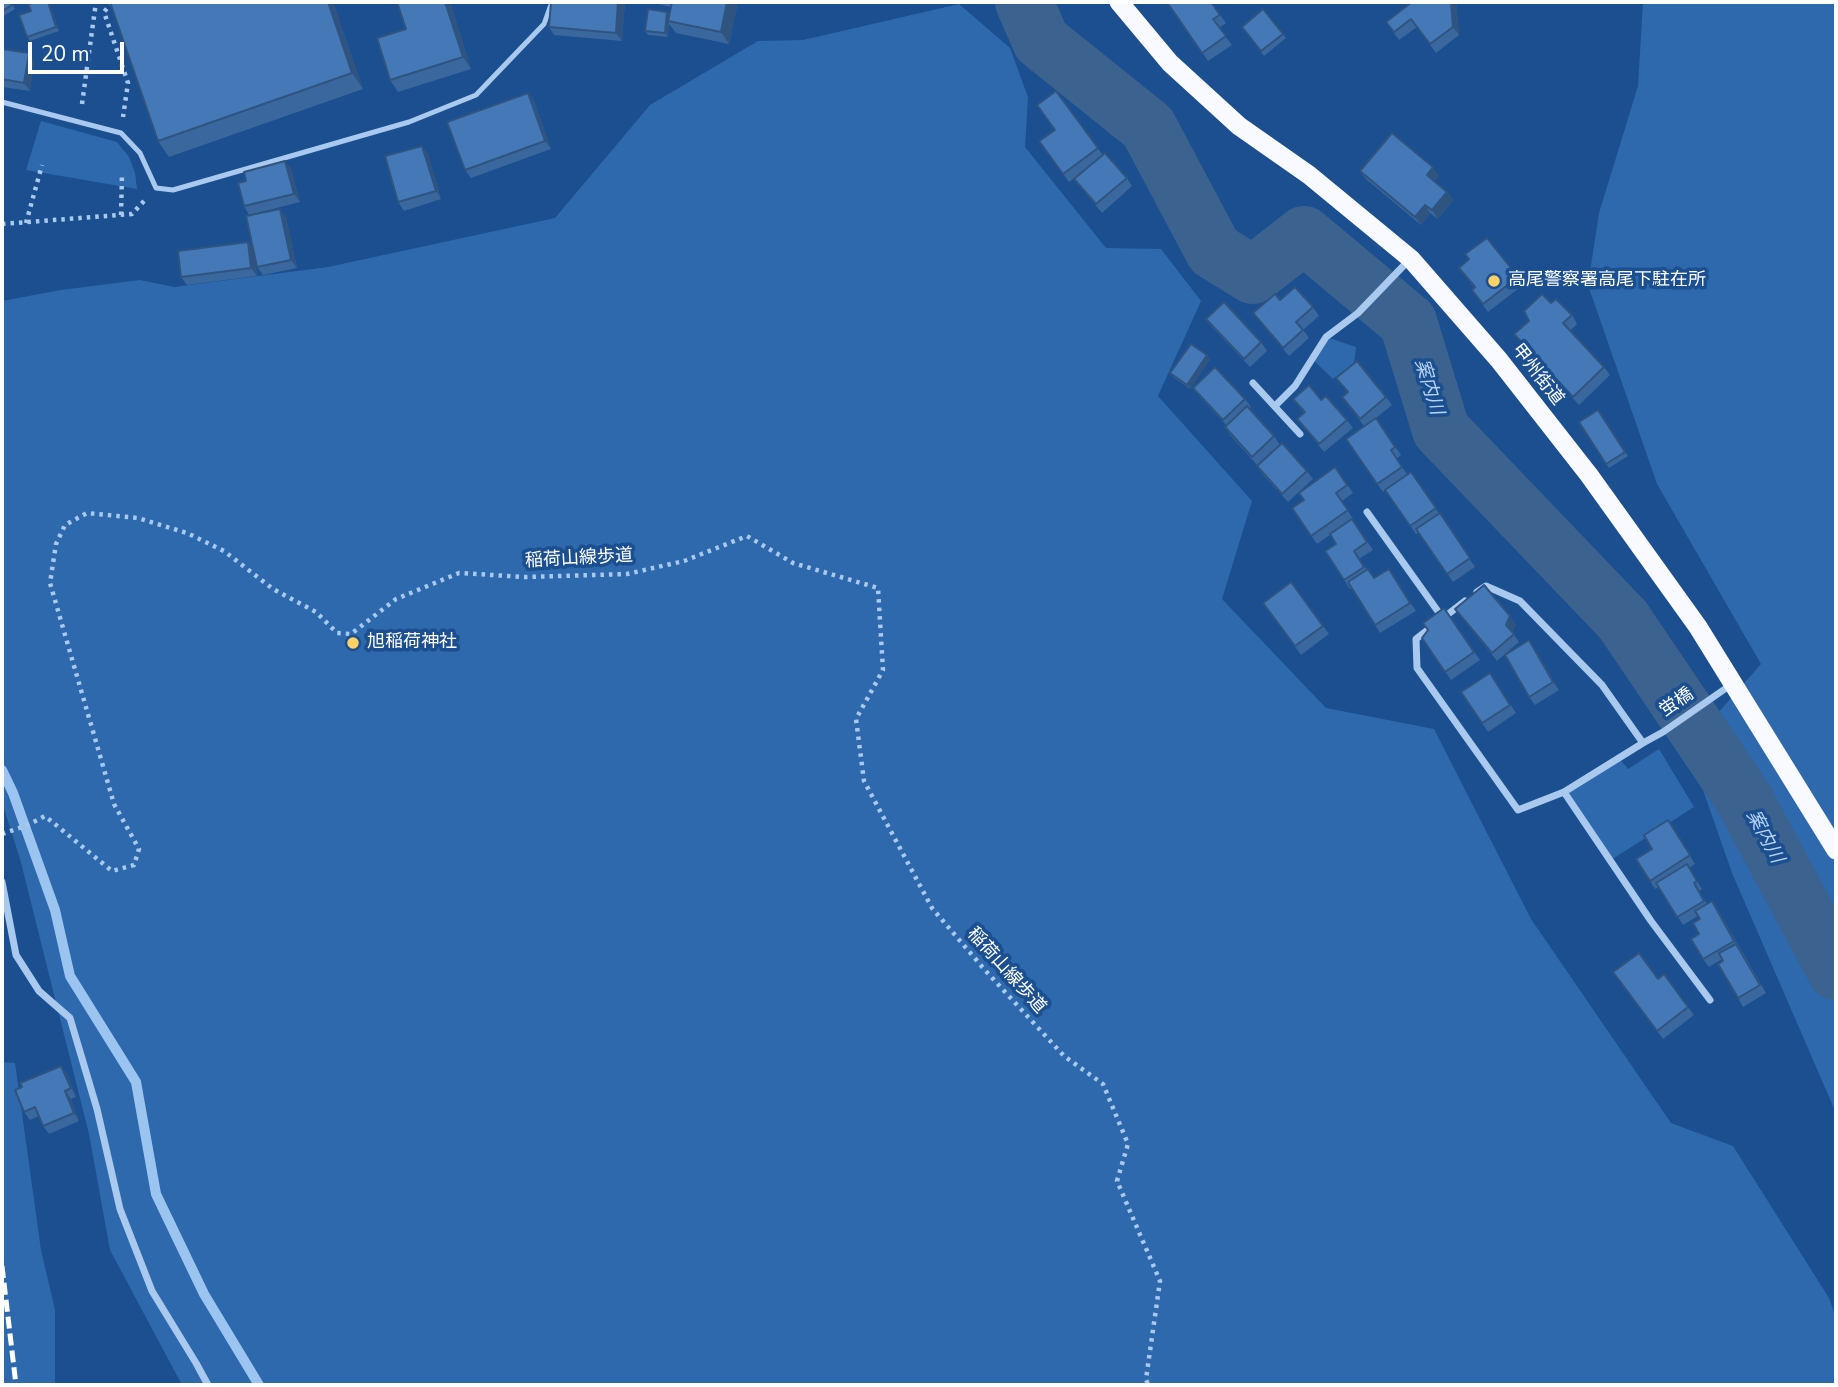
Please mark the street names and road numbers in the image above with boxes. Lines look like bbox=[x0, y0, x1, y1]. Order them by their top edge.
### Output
street label: 甲州街道 bbox=[1506, 340, 1568, 410]
street label: 稲荷山線歩道 bbox=[525, 545, 633, 573]
street label: 蛍橋 bbox=[1656, 684, 1698, 722]
street label: 稲荷山線歩道 bbox=[962, 924, 1050, 1018]

